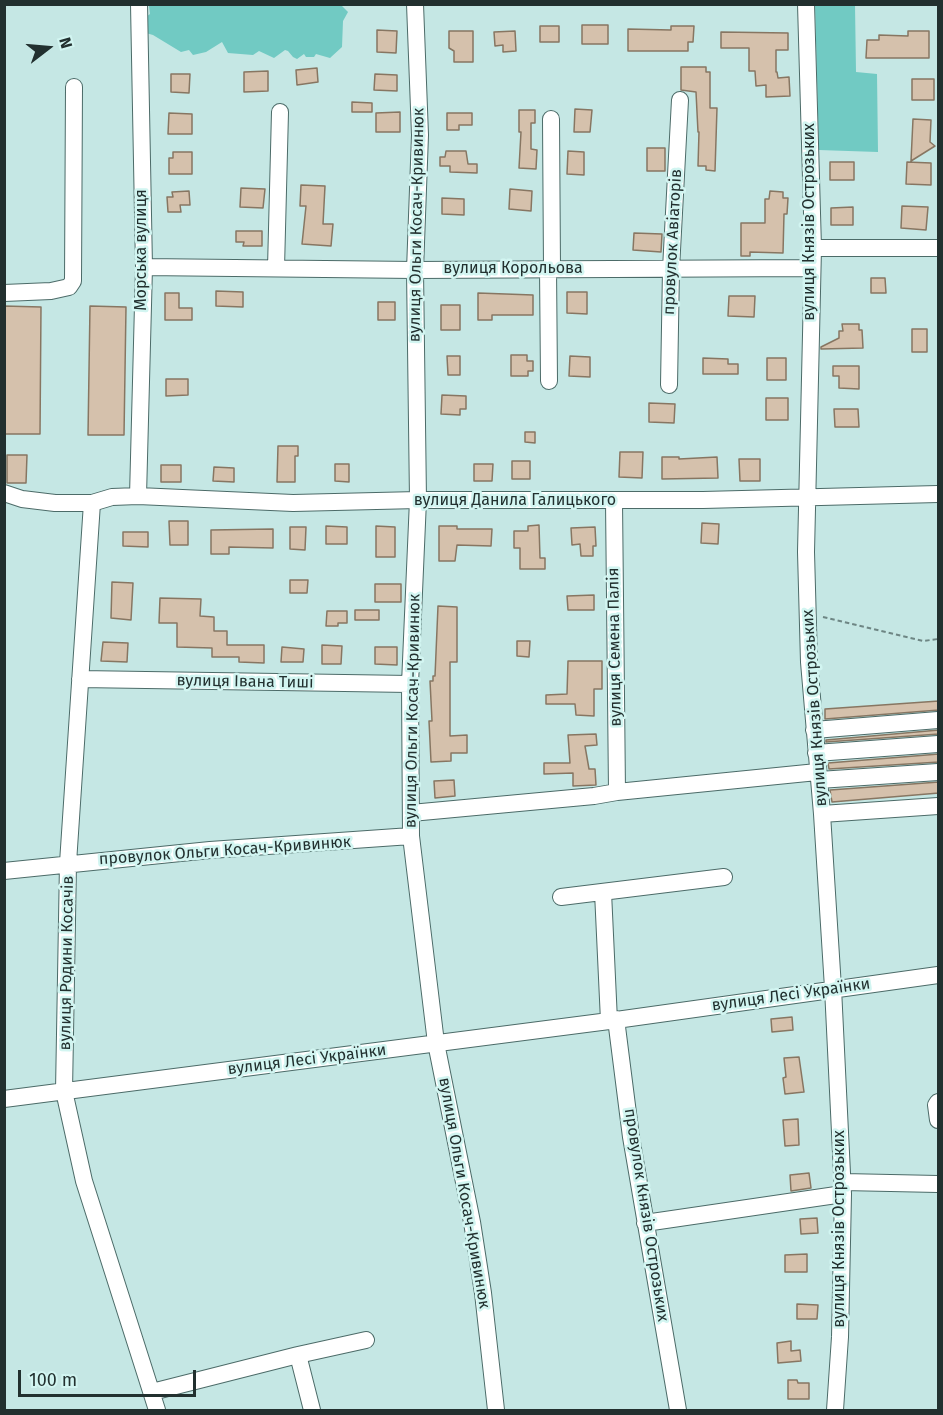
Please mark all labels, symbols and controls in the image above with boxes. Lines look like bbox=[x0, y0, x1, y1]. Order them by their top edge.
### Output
north arrow bbox=[18, 18, 78, 78]
text: N bbox=[55, 35, 76, 51]
street label: вулиця Ольги Косач-Кривинюк bbox=[405, 108, 429, 342]
street label: вулиця Князів Острозьких bbox=[800, 123, 820, 321]
street label: провулок Авіаторів bbox=[660, 169, 686, 315]
street label: Морська вулиця bbox=[132, 189, 152, 311]
street label: вулиця Корольова bbox=[443, 259, 583, 279]
street label: вулиця Данила Галицького bbox=[414, 491, 616, 511]
street label: вулиця Семена Палія bbox=[604, 567, 626, 727]
street label: вулиця Ольги Косач-Кривинюк bbox=[401, 594, 425, 828]
street label: вулиця Князів Острозьких bbox=[799, 609, 831, 807]
street label: вулиця Івана Тиші bbox=[176, 671, 314, 693]
street label: провулок Ольги Косач-Кривинюк bbox=[98, 833, 352, 869]
street label: вулиця Родини Косачів bbox=[56, 876, 78, 1050]
street label: вулиця Лесі Українки bbox=[711, 974, 871, 1016]
street label: вулиця Лесі Українки bbox=[227, 1041, 387, 1079]
street label: вулиця Ольги Косач-Кривинюк bbox=[434, 1076, 494, 1310]
street label: провулок Князів Острозьких bbox=[620, 1107, 672, 1323]
street label: вулиця Князів Острозьких bbox=[830, 1130, 850, 1328]
scale bar bbox=[21, 1358, 200, 1396]
text: 100 m bbox=[29, 1369, 77, 1391]

